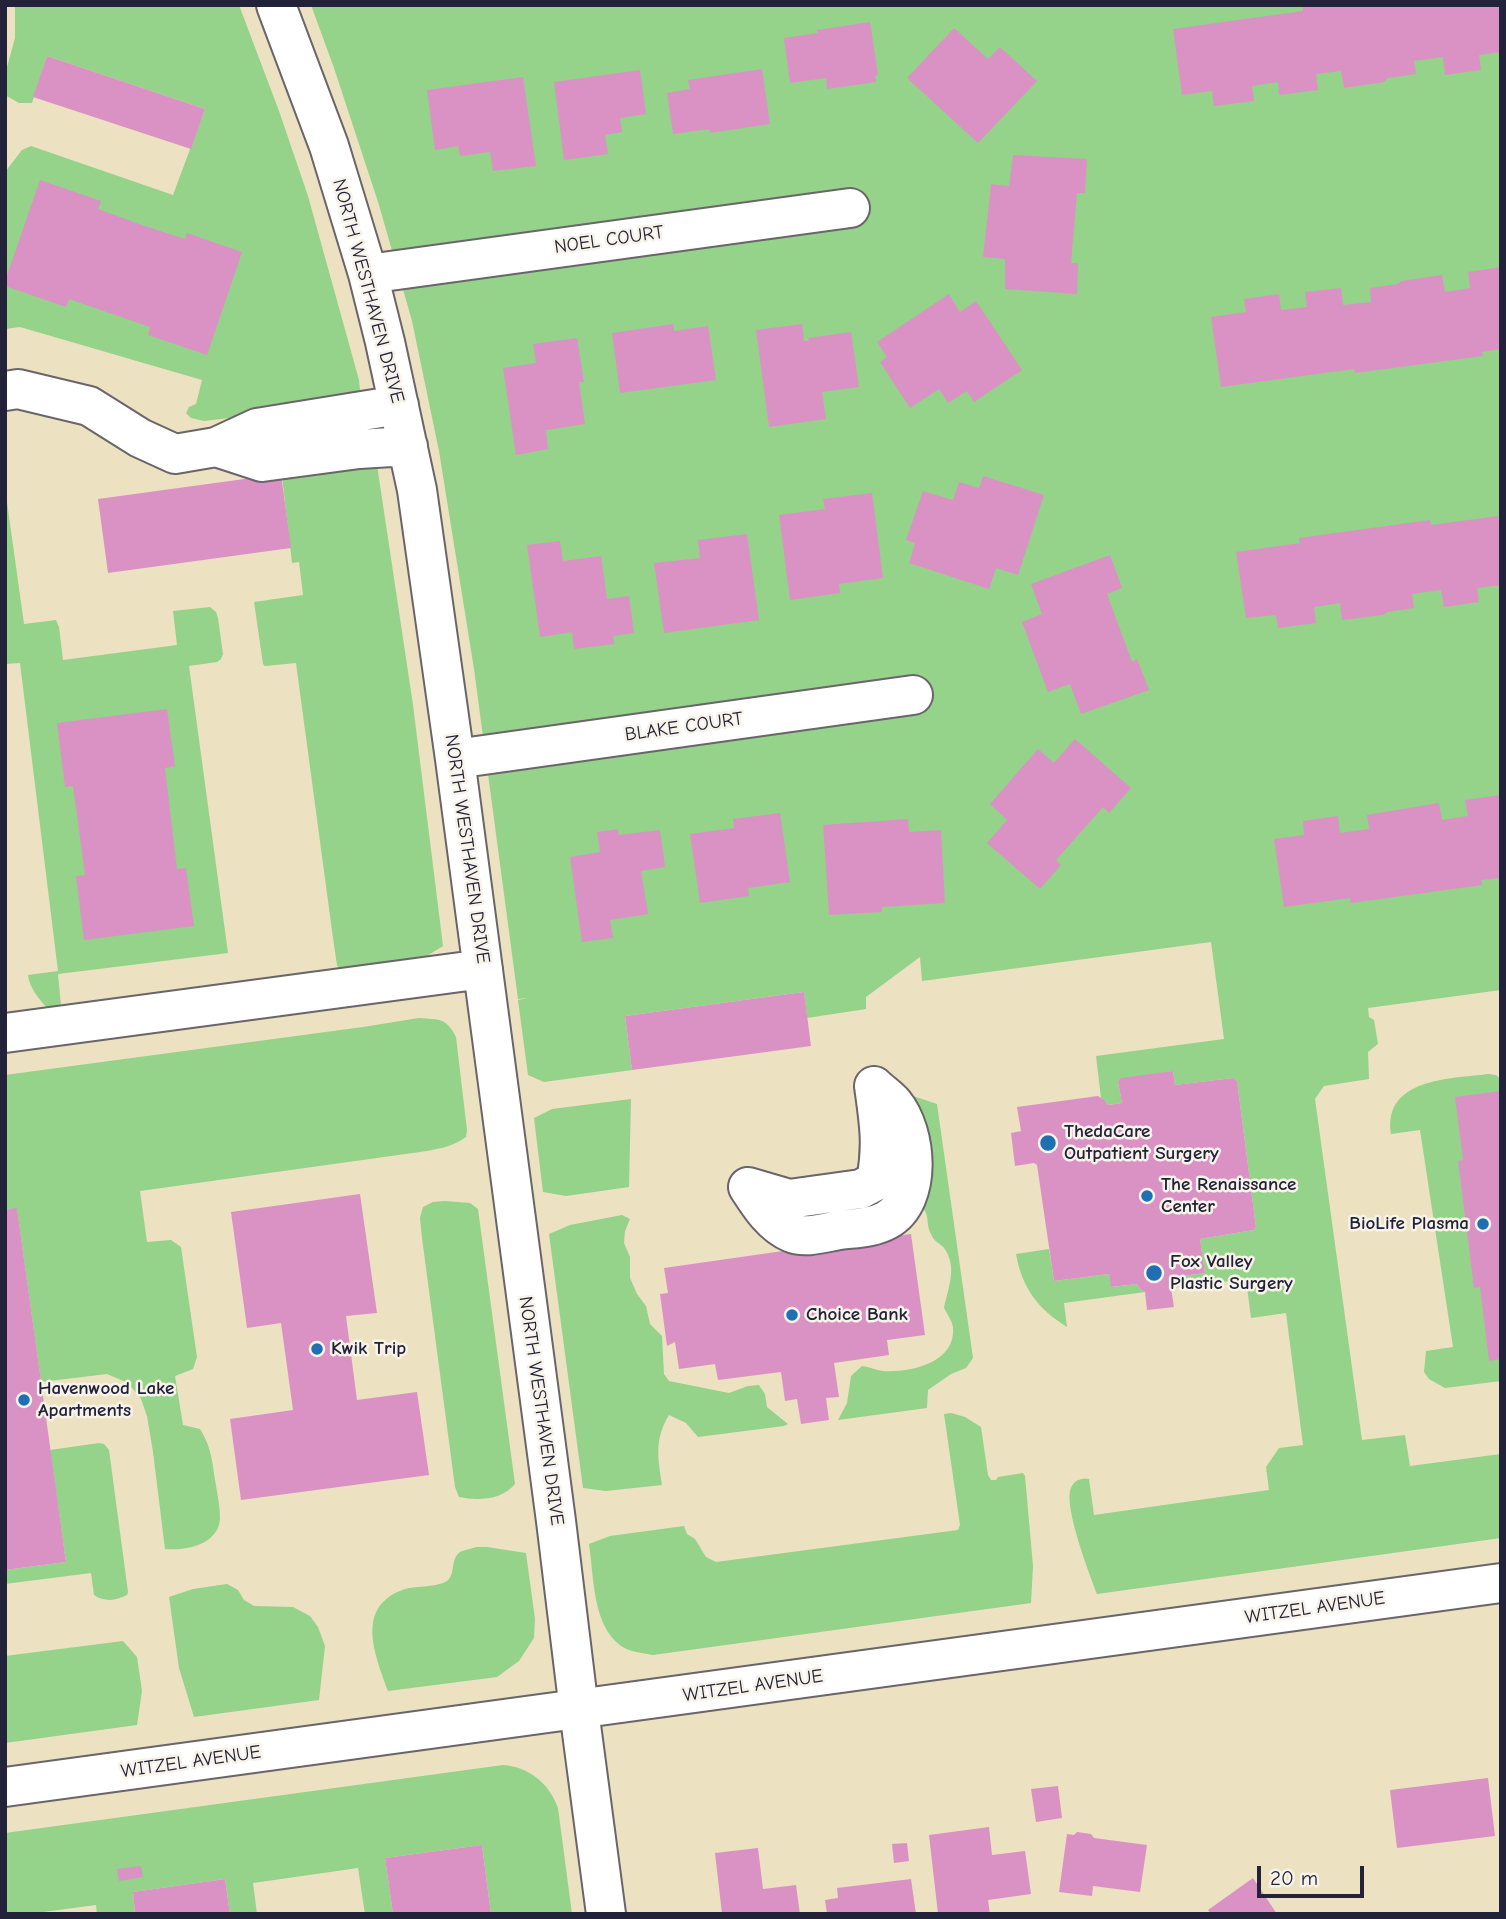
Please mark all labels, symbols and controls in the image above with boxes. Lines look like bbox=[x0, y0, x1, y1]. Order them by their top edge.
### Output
street label: NORTH WESTHAVEN DRIVE bbox=[327, 176, 409, 406]
street label: NOEL COURT bbox=[553, 221, 665, 259]
street label: BLAKE COURT bbox=[623, 707, 745, 747]
street label: NORTH WESTHAVEN DRIVE bbox=[440, 733, 494, 965]
place label: ThedaCare Outpatient Surgery bbox=[1064, 1121, 1219, 1165]
marker: ThedaCare Outpatient Surgery bbox=[1038, 1133, 1058, 1153]
place label: The Renaissance Center bbox=[1161, 1174, 1296, 1218]
marker: The Renaissance Center bbox=[1139, 1188, 1155, 1204]
place label: BioLife Plasma bbox=[1349, 1213, 1469, 1235]
marker: BioLife Plasma bbox=[1475, 1216, 1491, 1232]
place label: Fox Valley Plastic Surgery bbox=[1170, 1251, 1293, 1295]
marker: Fox Valley Plastic Surgery bbox=[1144, 1263, 1164, 1283]
street label: NORTH WESTHAVEN DRIVE bbox=[514, 1295, 568, 1527]
place label: Choice Bank bbox=[806, 1304, 908, 1326]
marker: Choice Bank bbox=[784, 1307, 800, 1323]
place label: Kwik Trip bbox=[331, 1338, 406, 1360]
marker: Kwik Trip bbox=[309, 1341, 325, 1357]
place label: Havenwood Lake Apartments bbox=[38, 1378, 174, 1422]
marker: Havenwood Lake Apartments bbox=[16, 1392, 32, 1408]
street label: WITZEL AVENUE bbox=[1244, 1587, 1386, 1629]
street label: WITZEL AVENUE bbox=[682, 1665, 824, 1707]
street label: WITZEL AVENUE bbox=[120, 1741, 262, 1783]
scale bar bbox=[1261, 1853, 1368, 1897]
text: 20 m bbox=[1270, 1866, 1318, 1890]

